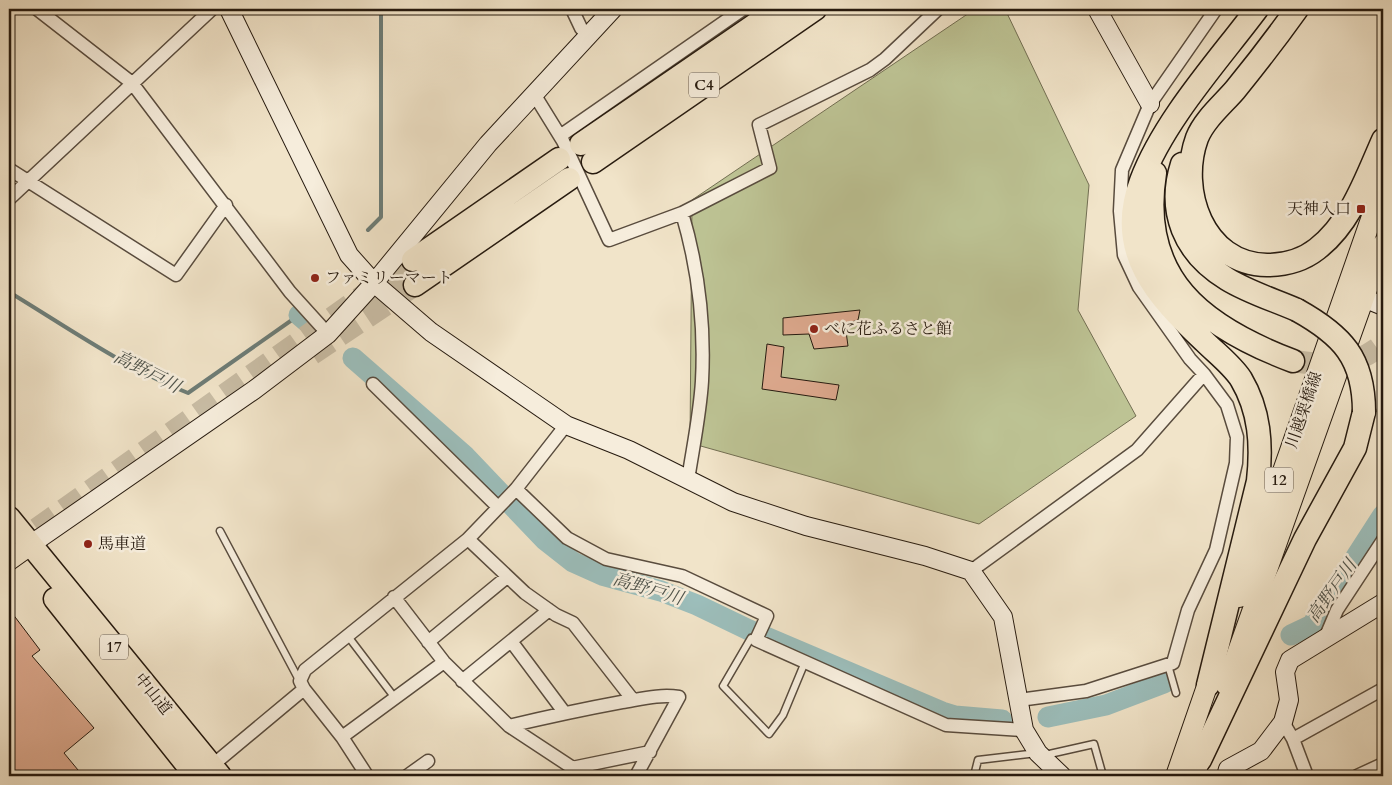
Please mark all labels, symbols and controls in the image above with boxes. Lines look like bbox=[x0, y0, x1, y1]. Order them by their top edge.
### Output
road number: C4 bbox=[689, 72, 719, 98]
place label: 天神入口 bbox=[1287, 198, 1351, 220]
marker: 天神入口 bbox=[1355, 203, 1367, 215]
place label: ファミリーマート bbox=[325, 267, 453, 289]
marker: ファミリーマート bbox=[309, 272, 321, 284]
place label: べに花ふるさと館 bbox=[824, 318, 952, 340]
marker: べに花ふるさと館 bbox=[808, 323, 820, 335]
water label: 高野戸川 bbox=[109, 345, 187, 400]
street label: 川越栗橋線 bbox=[1281, 369, 1327, 451]
road number: 12 bbox=[1265, 468, 1293, 492]
place label: 馬車道 bbox=[98, 533, 146, 555]
marker: 馬車道 bbox=[82, 538, 94, 550]
water label: 高野戸川 bbox=[1301, 553, 1364, 628]
water label: 高野戸川 bbox=[610, 567, 688, 612]
road number: 17 bbox=[100, 634, 128, 660]
street label: 中山道 bbox=[129, 668, 177, 720]

